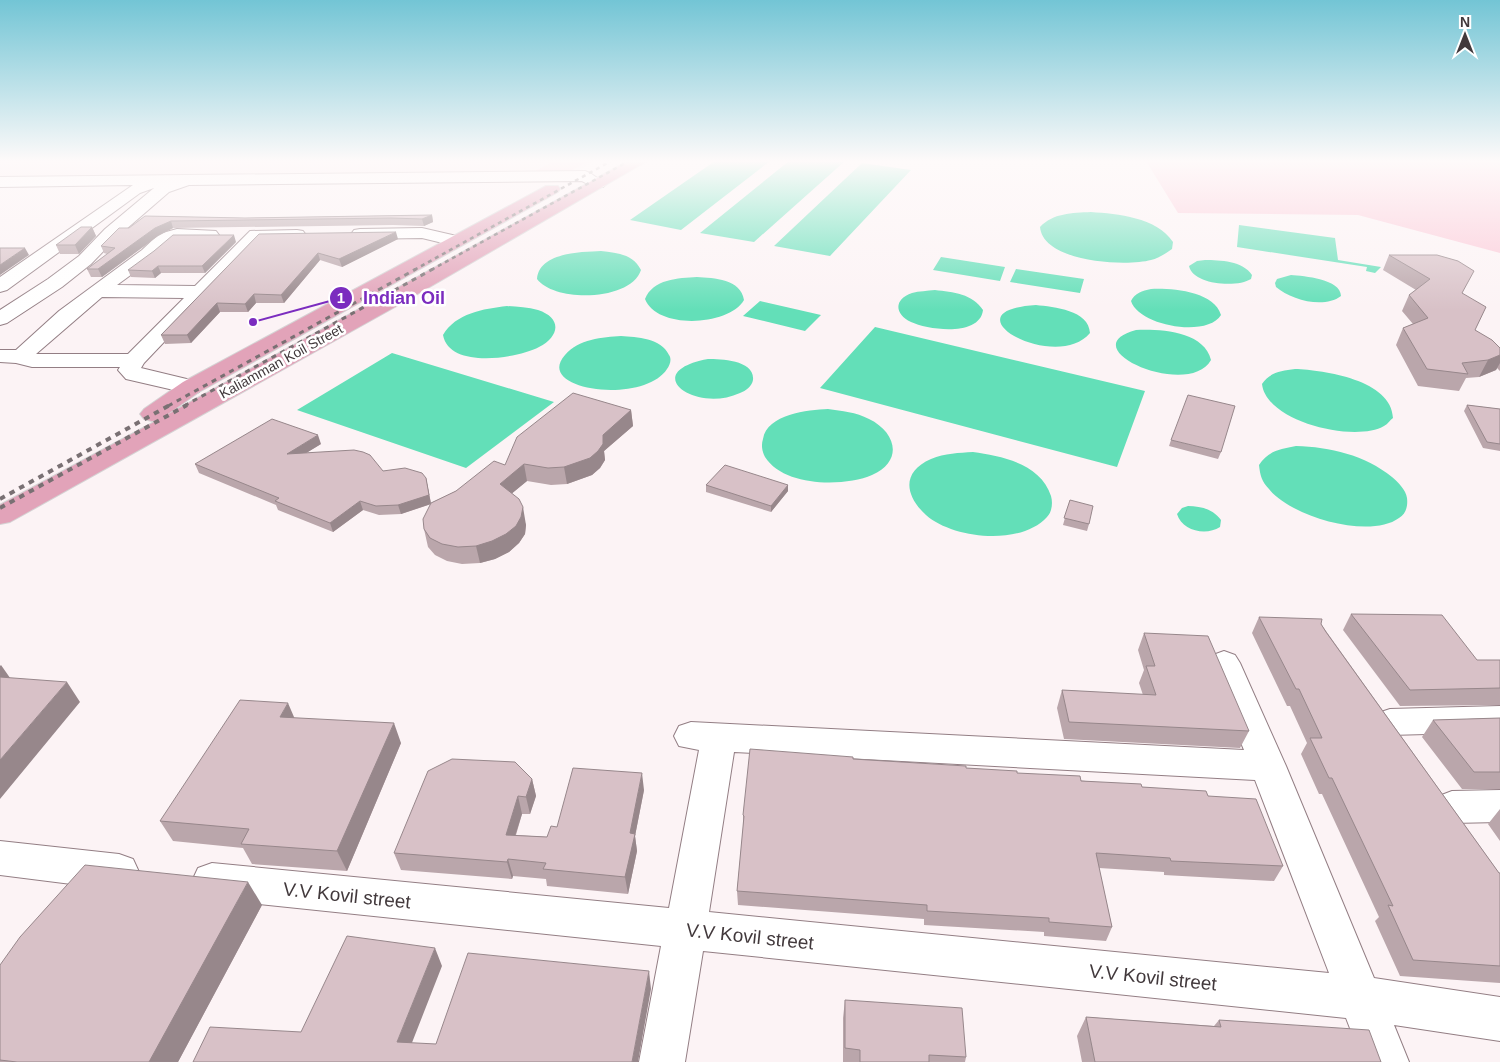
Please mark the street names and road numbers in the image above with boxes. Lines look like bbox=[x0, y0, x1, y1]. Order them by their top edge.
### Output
street label: Kaliamman Koil Street bbox=[217, 320, 346, 402]
street label: V.V Kovil street bbox=[282, 878, 412, 913]
street label: V.V Kovil street bbox=[685, 919, 815, 954]
street label: V.V Kovil street bbox=[1088, 960, 1218, 995]

